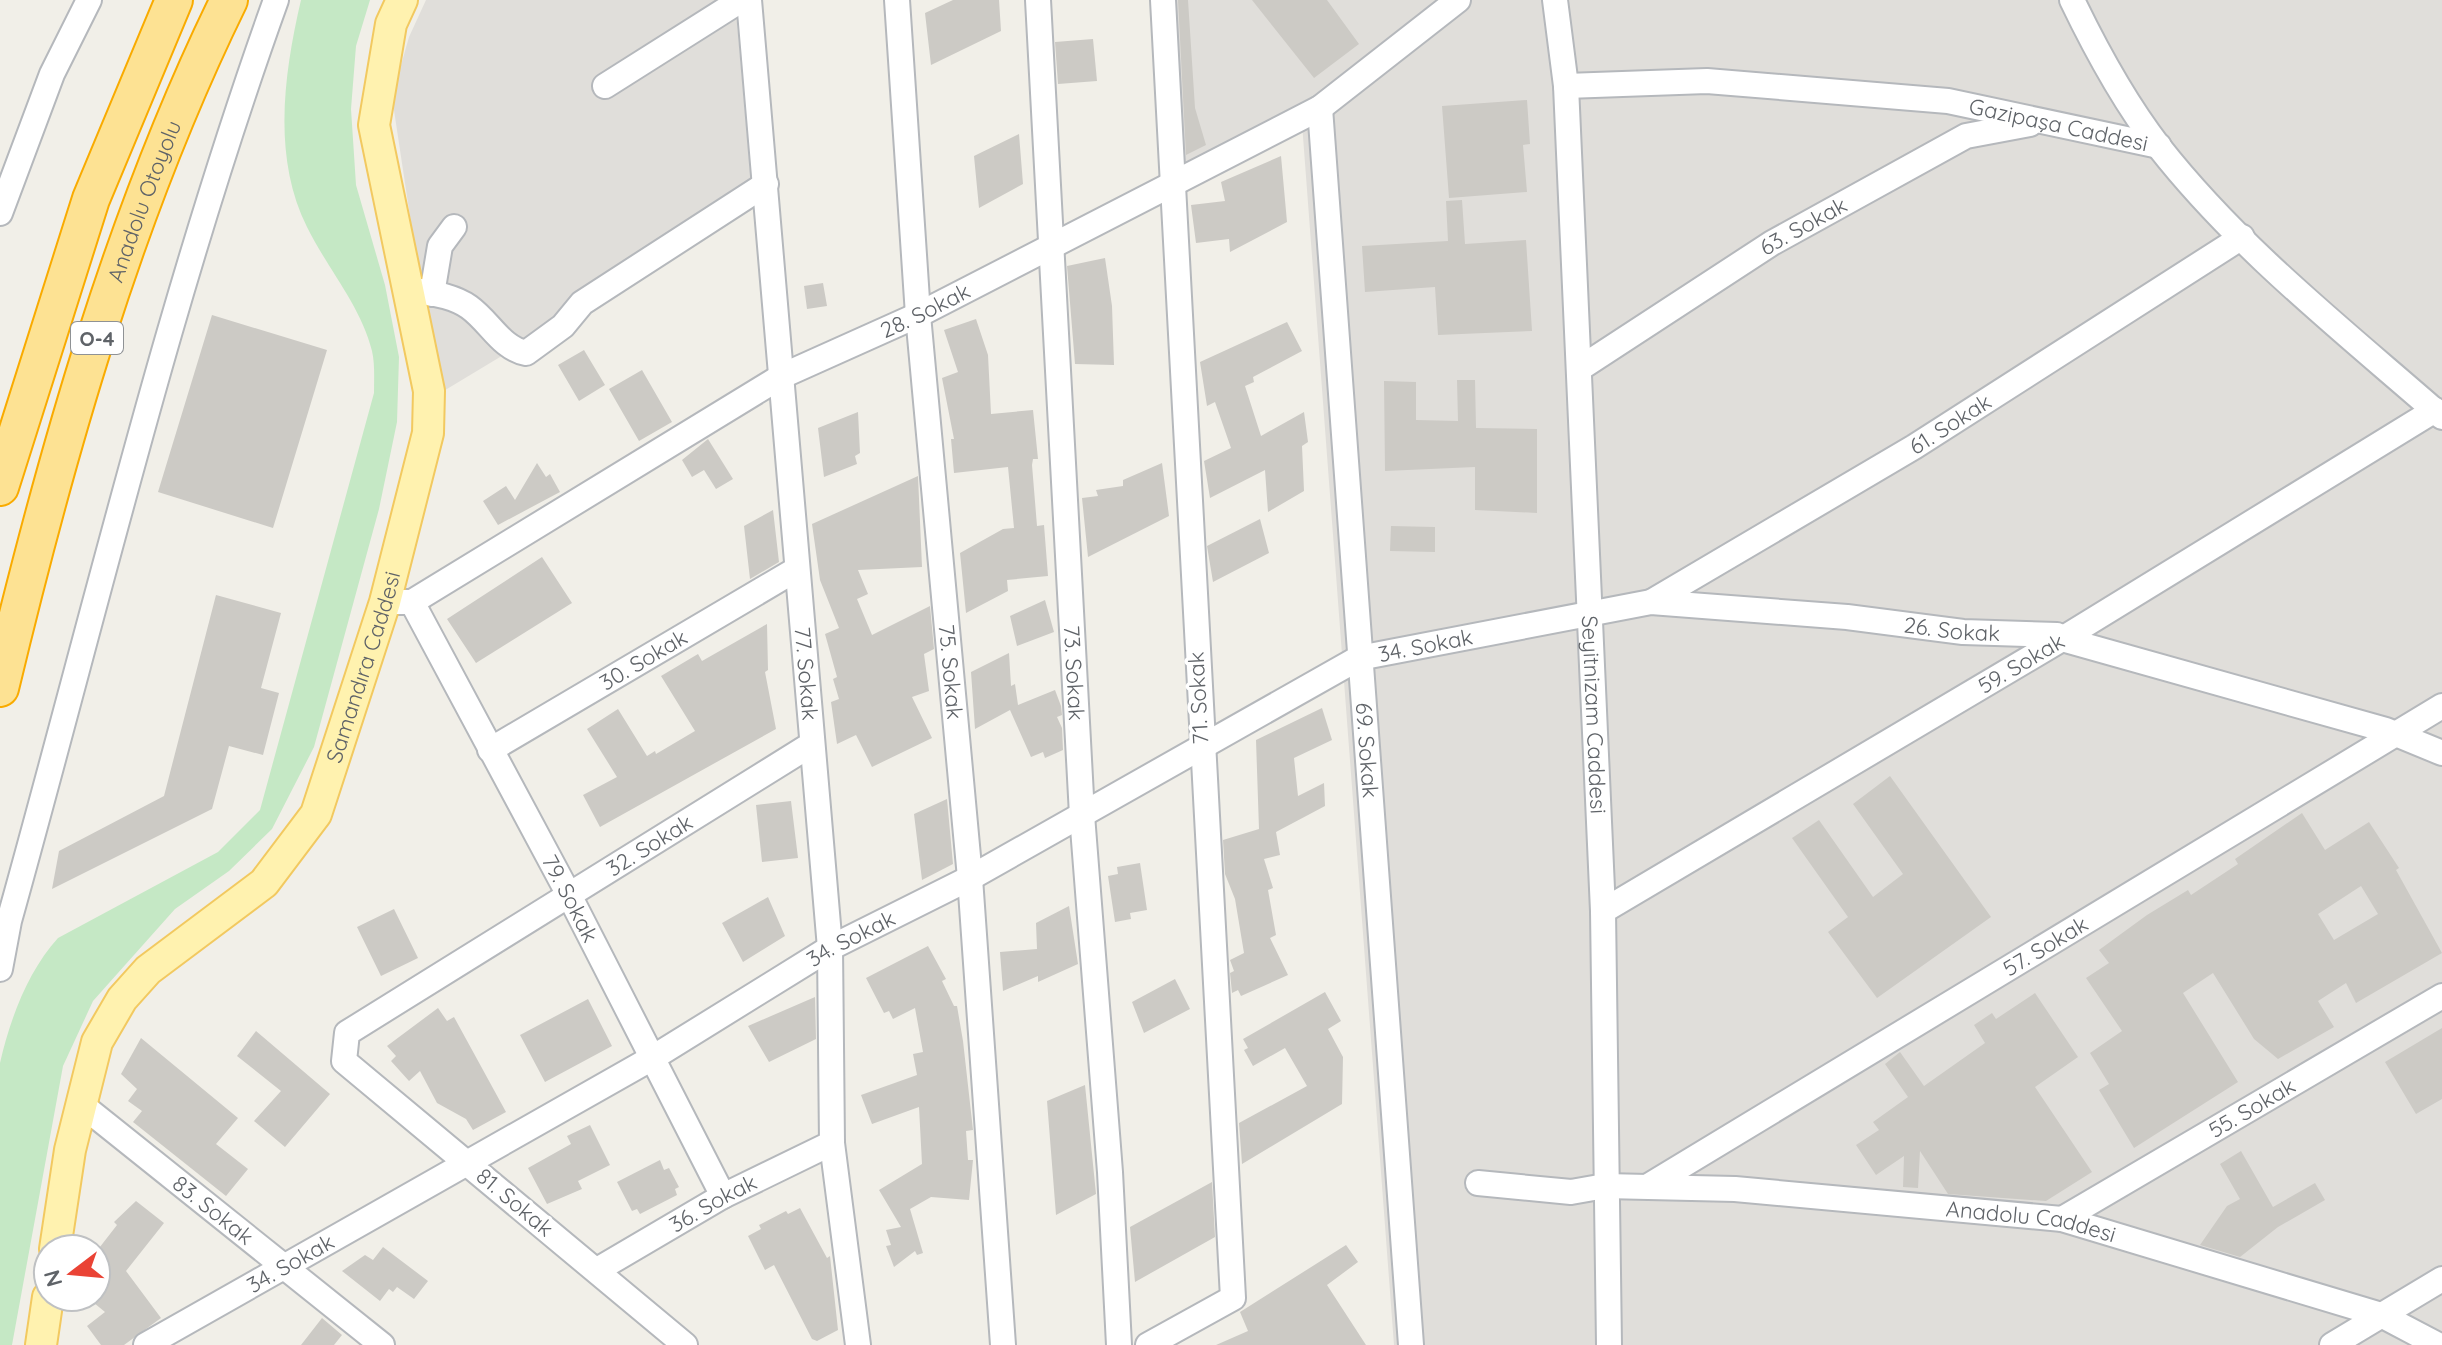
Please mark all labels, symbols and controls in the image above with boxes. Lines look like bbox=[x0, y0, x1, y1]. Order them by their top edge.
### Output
street label: Gazipaşa Caddesi bbox=[1966, 92, 2151, 157]
street label: Anadolu Otoyolu bbox=[101, 116, 187, 286]
street label: 63. Sokak bbox=[1754, 190, 1852, 262]
street label: 28. Sokak bbox=[876, 277, 975, 344]
road number: O-4 bbox=[71, 322, 123, 354]
street label: 61. Sokak bbox=[1904, 387, 1996, 461]
street label: Samandıra Caddesi bbox=[320, 568, 406, 766]
street label: 26. Sokak bbox=[1902, 610, 2000, 647]
street label: Seyitnizam Caddesi bbox=[1576, 615, 1613, 815]
street label: 30. Sokak bbox=[594, 623, 692, 696]
street label: 75. Sokak bbox=[933, 623, 969, 720]
street label: 34. Sokak bbox=[1376, 623, 1475, 668]
street label: 73. Sokak bbox=[1058, 625, 1091, 721]
street label: 77. Sokak bbox=[789, 626, 824, 721]
street label: 59. Sokak bbox=[1973, 627, 2069, 700]
street label: 71. Sokak bbox=[1182, 651, 1214, 745]
street label: 69. Sokak bbox=[1350, 701, 1385, 799]
street label: 32. Sokak bbox=[601, 808, 698, 882]
street label: 79. Sokak bbox=[536, 850, 605, 947]
street label: 34. Sokak bbox=[802, 904, 900, 973]
street label: 57. Sokak bbox=[1998, 910, 2093, 982]
street label: 55. Sokak bbox=[2203, 1071, 2300, 1144]
street label: 81. Sokak bbox=[471, 1162, 559, 1242]
street label: 36. Sokak bbox=[664, 1168, 761, 1238]
street label: 83. Sokak bbox=[167, 1169, 259, 1251]
street label: Anadolu Caddesi bbox=[1945, 1194, 2119, 1248]
street label: 34. Sokak bbox=[242, 1227, 339, 1299]
north arrow bbox=[32, 1233, 112, 1313]
text: N bbox=[37, 1267, 68, 1290]

